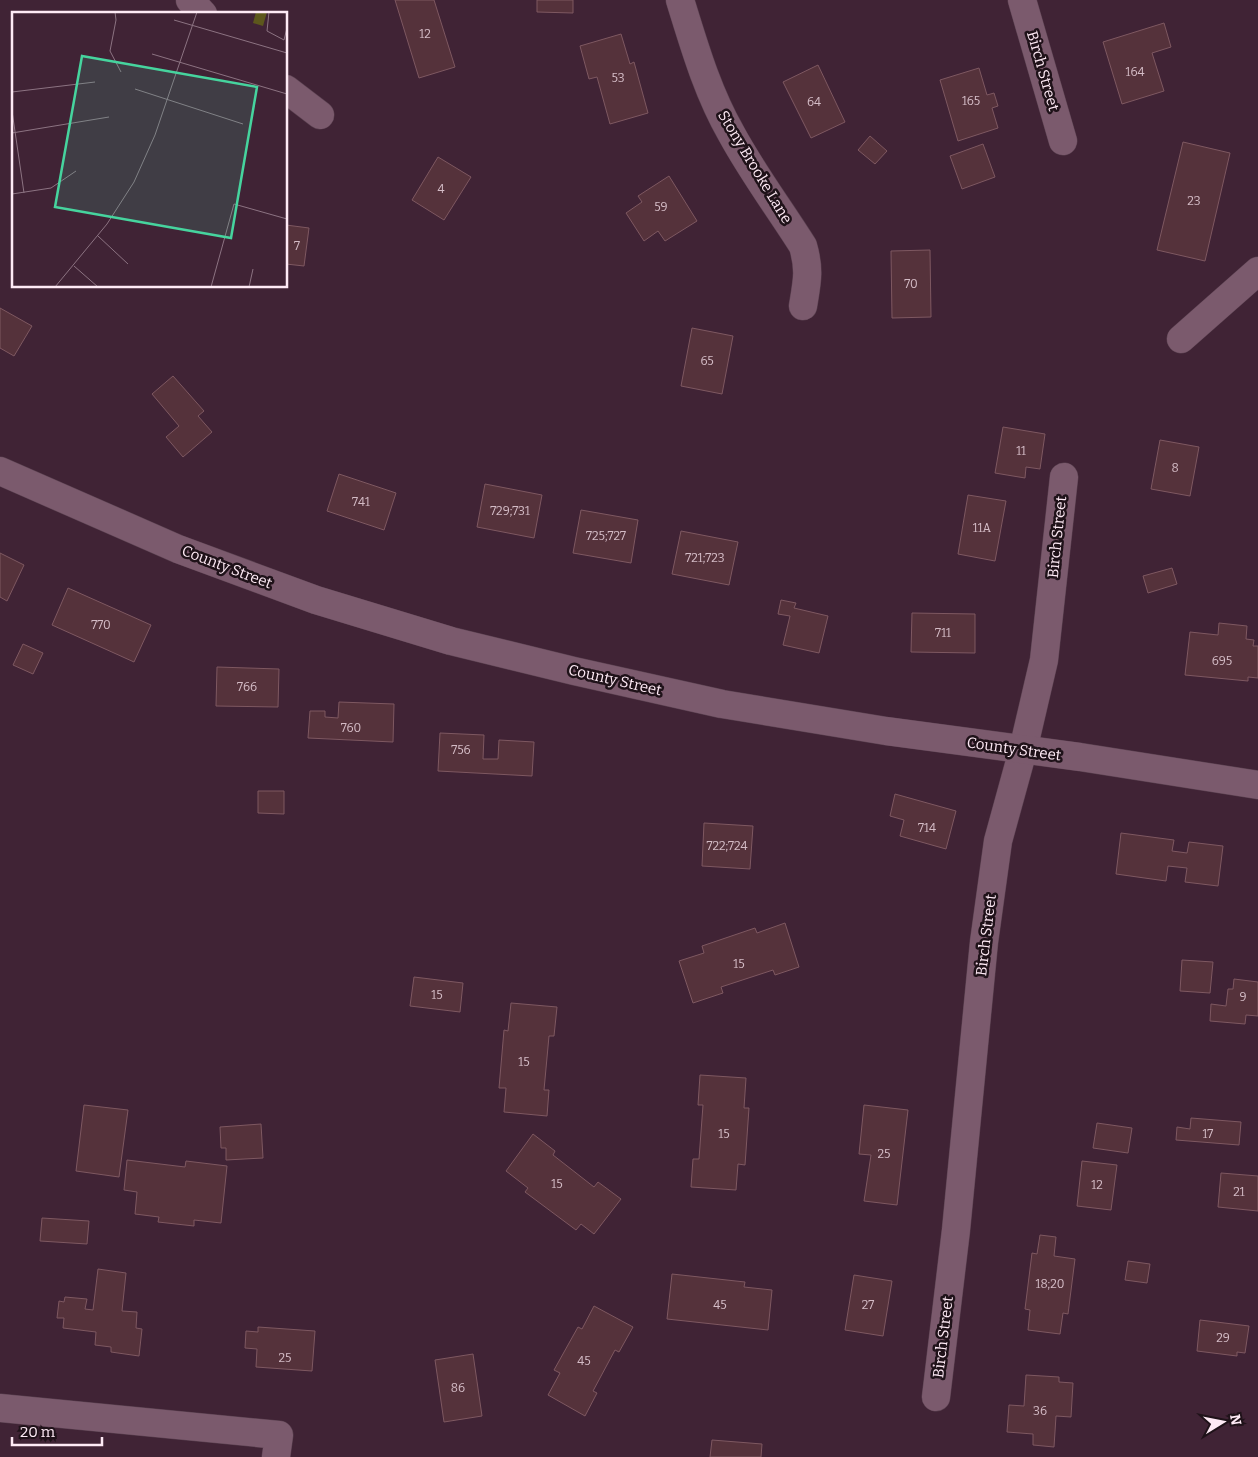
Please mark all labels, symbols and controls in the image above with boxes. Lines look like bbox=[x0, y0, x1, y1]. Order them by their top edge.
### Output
inset map bbox=[12, 12, 288, 288]
house number: 12 bbox=[419, 27, 431, 41]
street label: Birch Street bbox=[1023, 29, 1063, 114]
house number: 164 bbox=[1126, 65, 1144, 79]
house number: 53 bbox=[612, 71, 625, 85]
house number: 165 bbox=[962, 94, 980, 108]
house number: 64 bbox=[807, 95, 821, 109]
street label: Stony Brooke Lane bbox=[714, 107, 796, 227]
house number: 4 bbox=[437, 182, 445, 196]
house number: 23 bbox=[1187, 194, 1201, 208]
house number: 59 bbox=[654, 200, 668, 214]
house number: 7 bbox=[294, 239, 300, 253]
house number: 70 bbox=[904, 277, 918, 291]
house number: 65 bbox=[700, 354, 714, 368]
house number: 11 bbox=[1016, 444, 1026, 458]
house number: 8 bbox=[1171, 461, 1179, 475]
house number: 741 bbox=[352, 495, 370, 509]
street label: Birch Street bbox=[1044, 495, 1070, 579]
house number: 729;731 bbox=[490, 504, 530, 518]
house number: 11A bbox=[973, 521, 992, 535]
house number: 725;727 bbox=[586, 529, 626, 543]
street label: County Street bbox=[179, 542, 275, 593]
house number: 721;723 bbox=[685, 551, 725, 565]
house number: 770 bbox=[91, 618, 111, 632]
house number: 711 bbox=[935, 626, 951, 640]
house number: 695 bbox=[1212, 654, 1232, 668]
street label: County Street bbox=[567, 661, 664, 700]
house number: 766 bbox=[237, 680, 257, 694]
house number: 760 bbox=[341, 721, 361, 735]
street label: County Street bbox=[966, 733, 1063, 765]
house number: 756 bbox=[451, 743, 471, 757]
house number: 714 bbox=[918, 821, 936, 835]
house number: 722;724 bbox=[706, 839, 748, 853]
street label: Birch Street bbox=[972, 893, 1000, 977]
house number: 15 bbox=[733, 957, 745, 971]
house number: 15 bbox=[431, 988, 443, 1002]
house number: 9 bbox=[1239, 990, 1247, 1004]
house number: 15 bbox=[518, 1055, 530, 1069]
house number: 15 bbox=[718, 1127, 730, 1141]
house number: 17 bbox=[1203, 1127, 1213, 1141]
house number: 25 bbox=[878, 1147, 890, 1161]
house number: 15 bbox=[551, 1177, 563, 1191]
house number: 12 bbox=[1091, 1178, 1103, 1192]
house number: 21 bbox=[1233, 1185, 1245, 1199]
house number: 18;20 bbox=[1036, 1277, 1064, 1291]
street label: Birch Street bbox=[929, 1295, 957, 1379]
house number: 45 bbox=[713, 1298, 727, 1312]
house number: 27 bbox=[862, 1298, 874, 1312]
house number: 29 bbox=[1216, 1331, 1230, 1345]
house number: 25 bbox=[279, 1351, 291, 1365]
house number: 45 bbox=[577, 1354, 591, 1368]
house number: 86 bbox=[451, 1381, 465, 1395]
north arrow bbox=[1198, 1397, 1248, 1447]
house number: 36 bbox=[1033, 1404, 1047, 1418]
text: N bbox=[1226, 1413, 1245, 1427]
scale bar bbox=[12, 1414, 102, 1446]
text: 20 m bbox=[20, 1423, 56, 1441]

